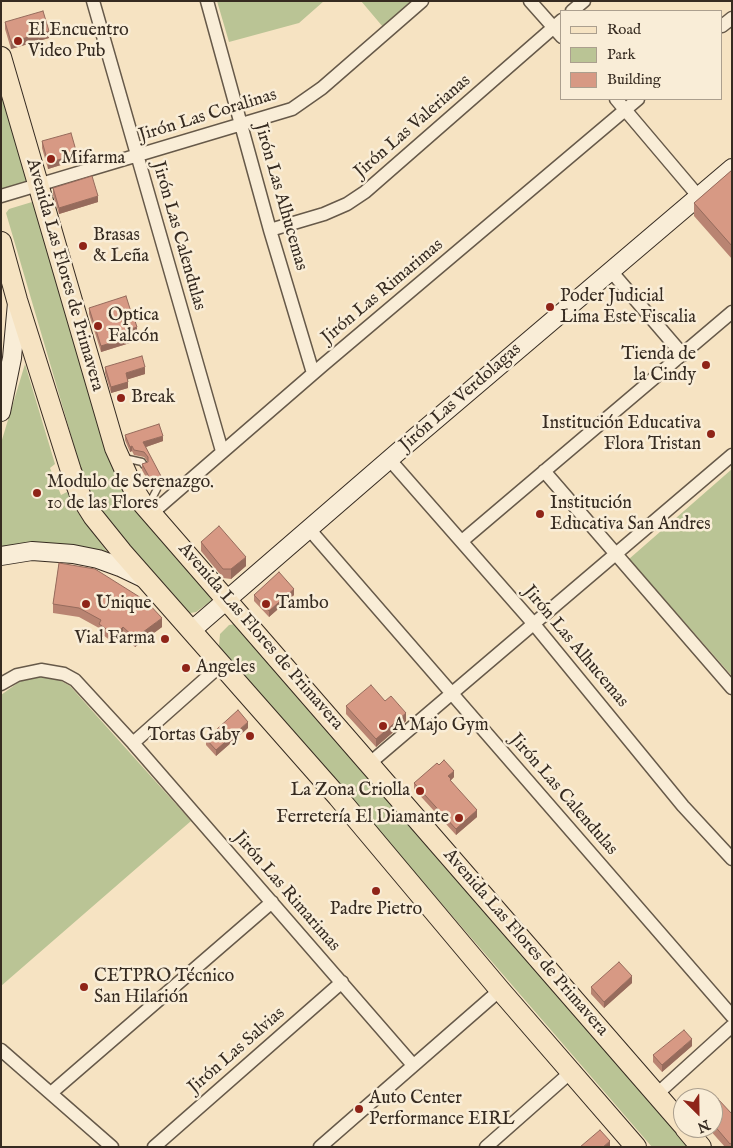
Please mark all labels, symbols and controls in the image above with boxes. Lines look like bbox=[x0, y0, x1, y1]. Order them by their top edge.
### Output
legend bbox=[560, 10, 723, 100]
place label: El Encuentro Video Pub bbox=[28, 20, 129, 62]
text: Road bbox=[607, 20, 641, 39]
marker: El Encuentro Video Pub bbox=[12, 35, 24, 47]
text: Park bbox=[607, 45, 636, 64]
text: Building bbox=[607, 70, 661, 89]
street label: Jirón Las Valerianas bbox=[350, 71, 476, 183]
street label: Jirón Las Coralinas bbox=[136, 85, 280, 147]
street label: Jirón Las Alhucemas bbox=[249, 121, 311, 273]
place label: Mifarma bbox=[61, 148, 125, 170]
marker: Mifarma bbox=[45, 153, 57, 165]
street label: Avenida Las Flores de Primavera bbox=[20, 156, 108, 394]
street label: Jirón Las Calendulas bbox=[146, 159, 210, 313]
place label: Brasas & Leña bbox=[93, 225, 149, 268]
street label: Jirón Las Rimarimas bbox=[318, 235, 448, 349]
marker: Brasas & Leña bbox=[77, 240, 89, 252]
place label: Poder Judicial Lima Este Fiscalia bbox=[560, 286, 696, 328]
marker: Poder Judicial Lima Este Fiscalia bbox=[544, 301, 556, 313]
place label: Optica Falcón bbox=[108, 305, 159, 348]
marker: Optica Falcón bbox=[92, 320, 104, 332]
street label: Jirón Las Verdolagas bbox=[396, 339, 526, 457]
place label: Tienda de la Cindy bbox=[621, 344, 696, 386]
marker: Tienda de la Cindy bbox=[700, 359, 712, 371]
place label: Break bbox=[131, 387, 175, 409]
marker: Break bbox=[115, 392, 127, 404]
place label: Institución Educativa Flora Tristan bbox=[542, 413, 701, 456]
marker: Institución Educativa Flora Tristan bbox=[705, 428, 717, 440]
place label: Modulo de Serenazgo. 10 de las Flores bbox=[47, 472, 214, 514]
marker: Modulo de Serenazgo. 10 de las Flores bbox=[31, 487, 43, 499]
place label: Institución Educativa San Andres bbox=[550, 493, 711, 536]
marker: Institución Educativa San Andres bbox=[534, 508, 546, 520]
street label: Avenida Las Flores de Primavera bbox=[173, 539, 347, 735]
street label: Jirón Las Alhucemas bbox=[518, 582, 632, 712]
place label: Unique bbox=[96, 593, 152, 615]
place label: Tambo bbox=[276, 593, 329, 615]
marker: Unique bbox=[80, 598, 92, 610]
marker: Tambo bbox=[260, 598, 272, 610]
place label: Vial Farma bbox=[75, 628, 155, 650]
marker: Vial Farma bbox=[159, 633, 171, 645]
place label: Angeles bbox=[196, 657, 255, 679]
marker: Angeles bbox=[180, 662, 192, 674]
place label: A Majo Gym bbox=[393, 715, 489, 737]
marker: A Majo Gym bbox=[377, 720, 389, 732]
place label: Tortas Gaby bbox=[148, 725, 240, 747]
marker: Tortas Gaby bbox=[244, 730, 256, 742]
street label: Jirón Las Calendulas bbox=[504, 730, 622, 860]
place label: La Zona Criolla bbox=[291, 780, 410, 802]
marker: La Zona Criolla bbox=[414, 785, 426, 797]
place label: Ferretería El Diamante bbox=[276, 807, 449, 829]
marker: Ferretería El Diamante bbox=[453, 812, 465, 824]
street label: Jirón Las Rimarimas bbox=[228, 827, 344, 957]
street label: Avenida Las Flores de Primavera bbox=[438, 845, 612, 1041]
marker: Padre Pietro bbox=[370, 885, 382, 897]
place label: Padre Pietro bbox=[330, 899, 422, 921]
place label: CETPRO Técnico San Hilarión bbox=[94, 966, 234, 1009]
marker: CETPRO Técnico San Hilarión bbox=[78, 981, 90, 993]
street label: Jirón Las Salvias bbox=[184, 1003, 290, 1099]
place label: Auto Center Performance EIRL bbox=[369, 1088, 515, 1130]
north arrow bbox=[673, 1088, 723, 1138]
marker: Auto Center Performance EIRL bbox=[353, 1103, 365, 1115]
text: N bbox=[694, 1115, 713, 1137]

